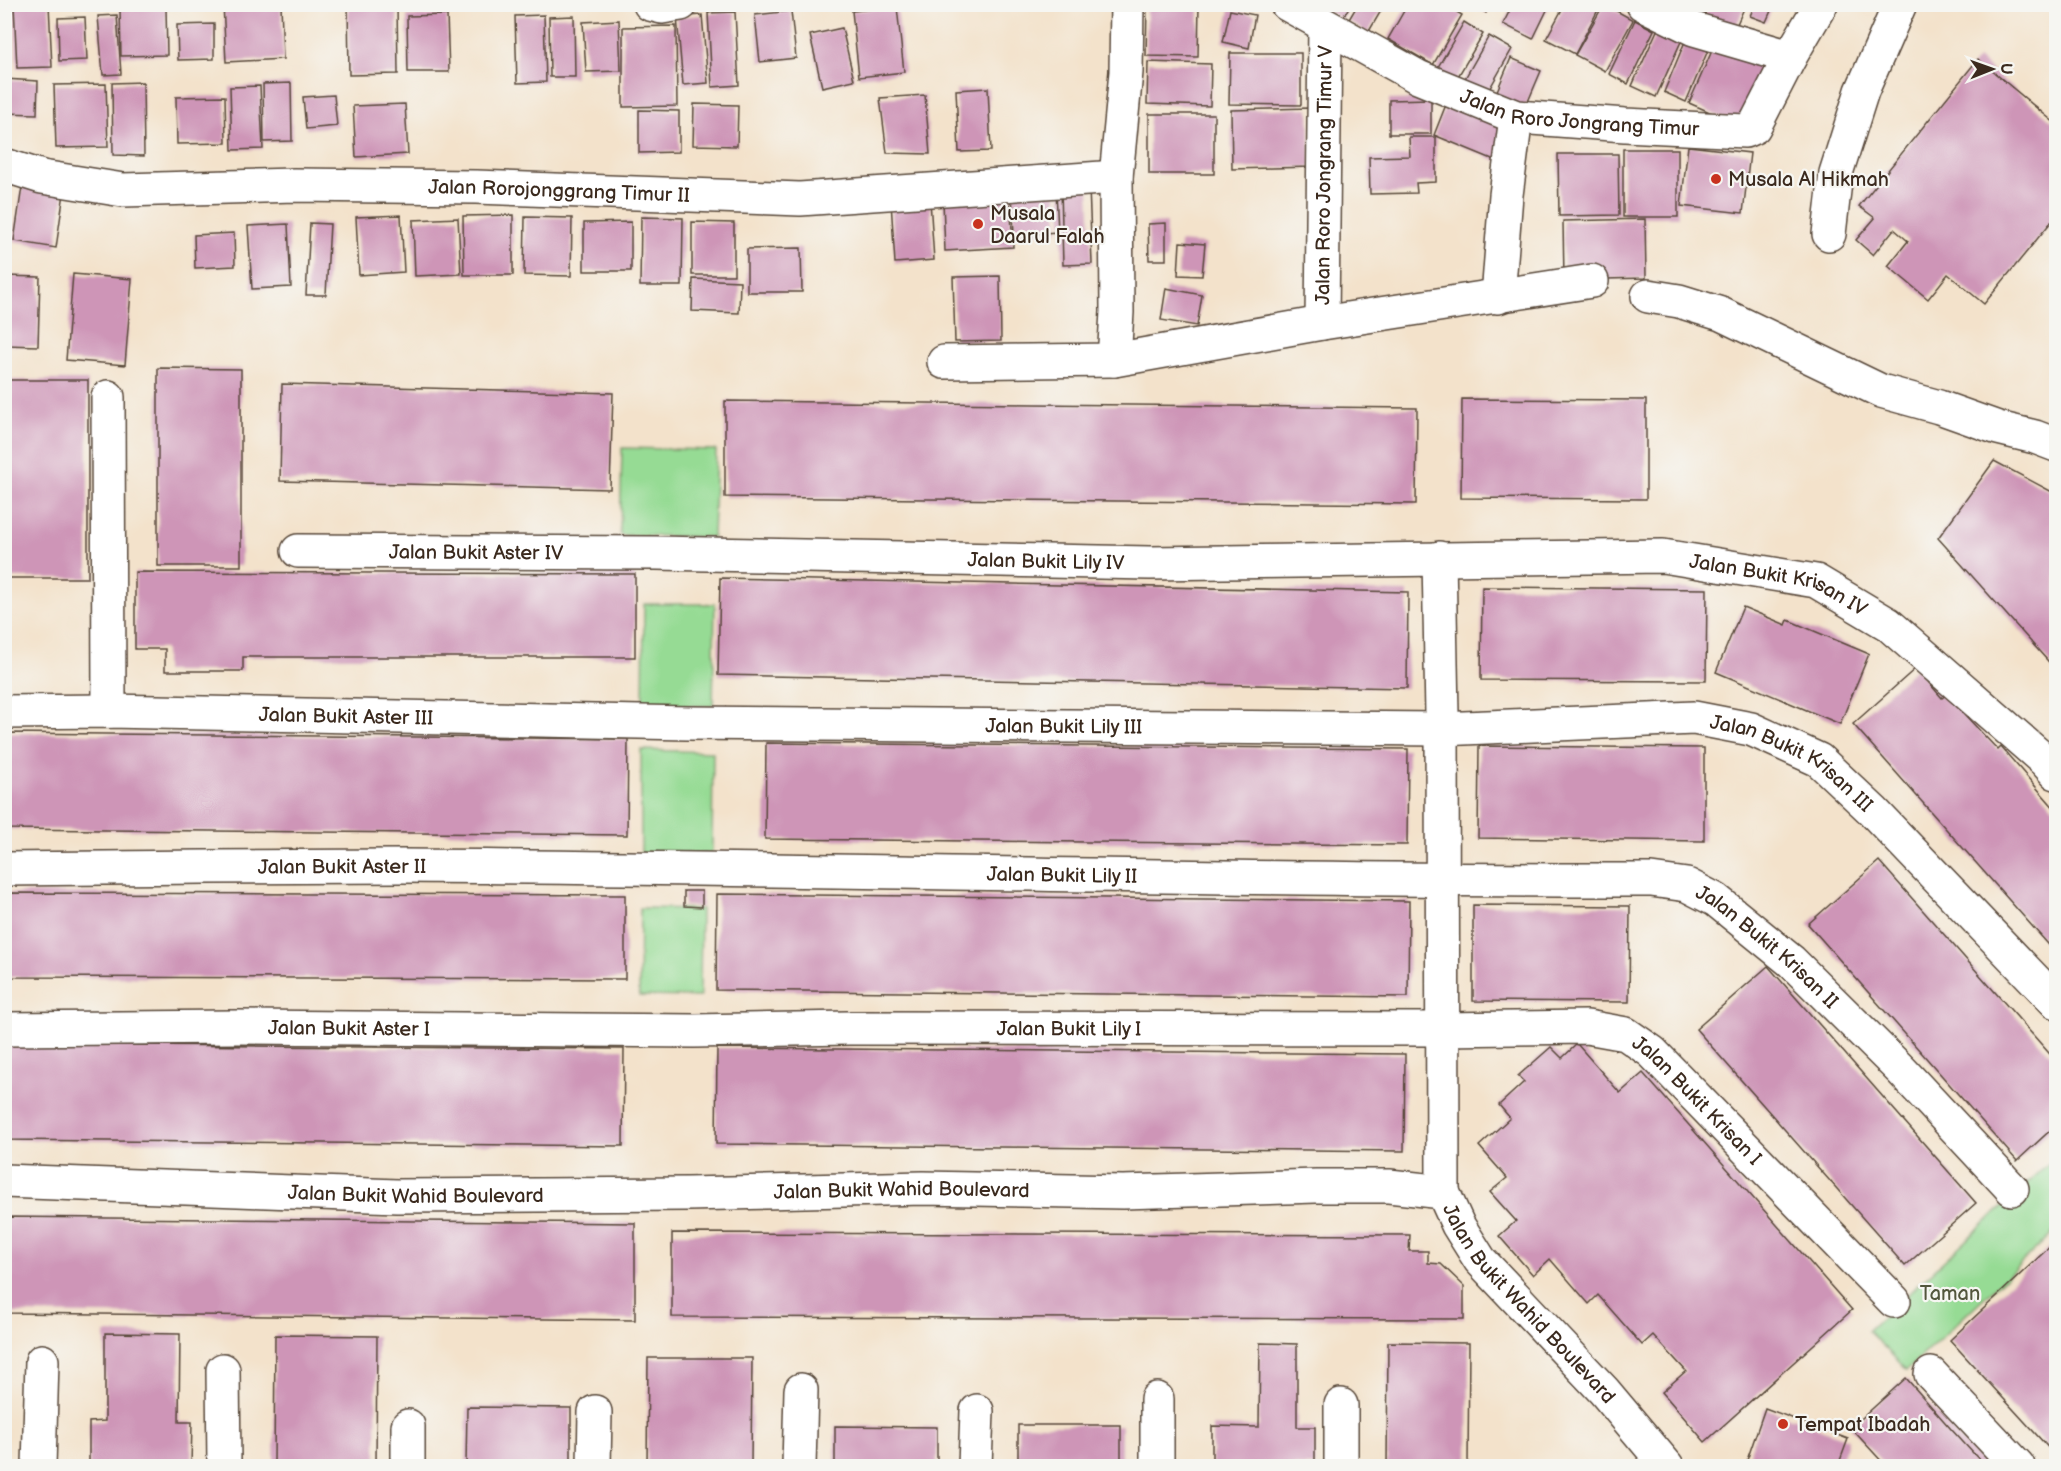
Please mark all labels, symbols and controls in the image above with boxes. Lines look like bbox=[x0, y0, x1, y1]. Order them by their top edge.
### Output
north arrow bbox=[1962, 39, 2022, 99]
street label: Jalan Roro Jongrang Timur V bbox=[1311, 44, 1338, 305]
text: U bbox=[1996, 63, 2015, 75]
street label: Jalan Roro Jongrang Timur bbox=[1456, 84, 1700, 142]
place label: Musala Al Hikmah bbox=[1728, 168, 1889, 192]
marker: Musala Al Hikmah bbox=[1709, 172, 1723, 186]
street label: Jalan Rorojonggrang Timur II bbox=[428, 175, 690, 208]
place label: Musala Daarul Falah bbox=[990, 202, 1105, 249]
marker: Musala Daarul Falah bbox=[971, 217, 985, 231]
street label: Jalan Bukit Aster IV bbox=[389, 541, 564, 565]
street label: Jalan Bukit Lily IV bbox=[967, 548, 1125, 575]
street label: Jalan Bukit Krisan IV bbox=[1687, 549, 1872, 622]
street label: Jalan Bukit Aster III bbox=[258, 703, 433, 731]
street label: Jalan Bukit Krisan III bbox=[1708, 710, 1877, 817]
street label: Jalan Bukit Lily III bbox=[985, 714, 1142, 740]
street label: Jalan Bukit Aster II bbox=[258, 855, 426, 880]
street label: Jalan Bukit Lily II bbox=[986, 862, 1138, 889]
street label: Jalan Bukit Krisan II bbox=[1691, 881, 1843, 1014]
street label: Jalan Bukit Aster I bbox=[268, 1016, 430, 1042]
street label: Jalan Bukit Lily I bbox=[997, 1017, 1141, 1041]
street label: Jalan Bukit Krisan I bbox=[1627, 1031, 1766, 1170]
street label: Jalan Bukit Wahid Boulevard bbox=[773, 1177, 1030, 1205]
street label: Jalan Bukit Wahid Boulevard bbox=[287, 1181, 544, 1209]
street label: Jalan Bukit Wahid Boulevard bbox=[1437, 1200, 1620, 1409]
park label: Taman bbox=[1920, 1282, 1980, 1306]
place label: Tempat Ibadah bbox=[1795, 1413, 1930, 1437]
marker: Tempat Ibadah bbox=[1776, 1417, 1790, 1431]

